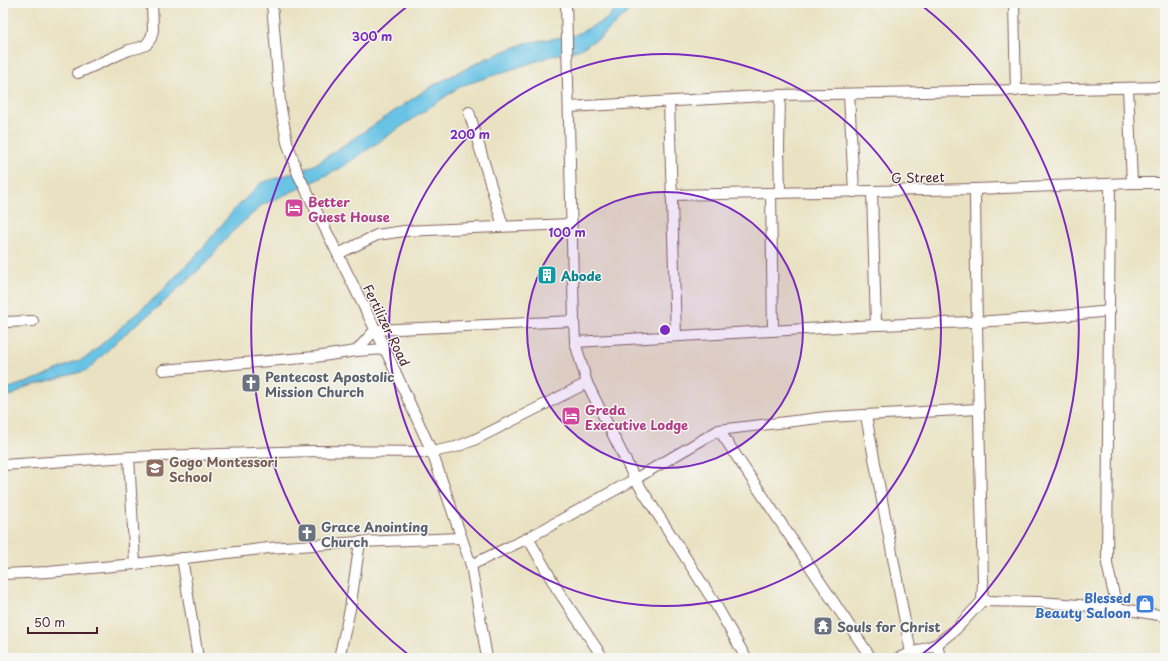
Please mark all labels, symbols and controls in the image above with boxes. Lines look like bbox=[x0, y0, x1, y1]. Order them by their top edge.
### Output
text: 300 m bbox=[352, 27, 392, 45]
text: 200 m bbox=[450, 125, 490, 143]
street label: G Street bbox=[891, 167, 945, 187]
place label: Better Guest House bbox=[308, 192, 390, 226]
hotel icon: Better Guest House bbox=[283, 197, 305, 219]
text: 100 m bbox=[548, 223, 586, 241]
building icon: Abode bbox=[536, 264, 558, 286]
place label: Abode bbox=[561, 266, 602, 285]
street label: Fertilizer Road bbox=[359, 281, 415, 369]
centre of rings bbox=[658, 323, 672, 337]
place label: Pentecost Apostolic Mission Church bbox=[265, 367, 395, 401]
church icon: Pentecost Apostolic Mission Church bbox=[240, 372, 262, 394]
place label: Greda Executive Lodge bbox=[585, 400, 688, 434]
hotel icon: Greda Executive Lodge bbox=[560, 405, 582, 427]
place label: Gogo Montessori School bbox=[169, 452, 278, 486]
school or university icon: Gogo Montessori School bbox=[144, 457, 166, 479]
place label: Grace Anointing Church bbox=[321, 517, 428, 551]
church icon: Grace Anointing Church bbox=[296, 522, 318, 544]
place label: Blessed Beauty Saloon bbox=[1035, 588, 1131, 622]
shop icon: Blessed Beauty Saloon bbox=[1134, 593, 1156, 615]
scale bar bbox=[28, 609, 97, 635]
text: 50 m bbox=[34, 613, 65, 631]
temple icon: Souls for Christ bbox=[812, 615, 834, 637]
place label: Souls for Christ bbox=[837, 617, 941, 636]

